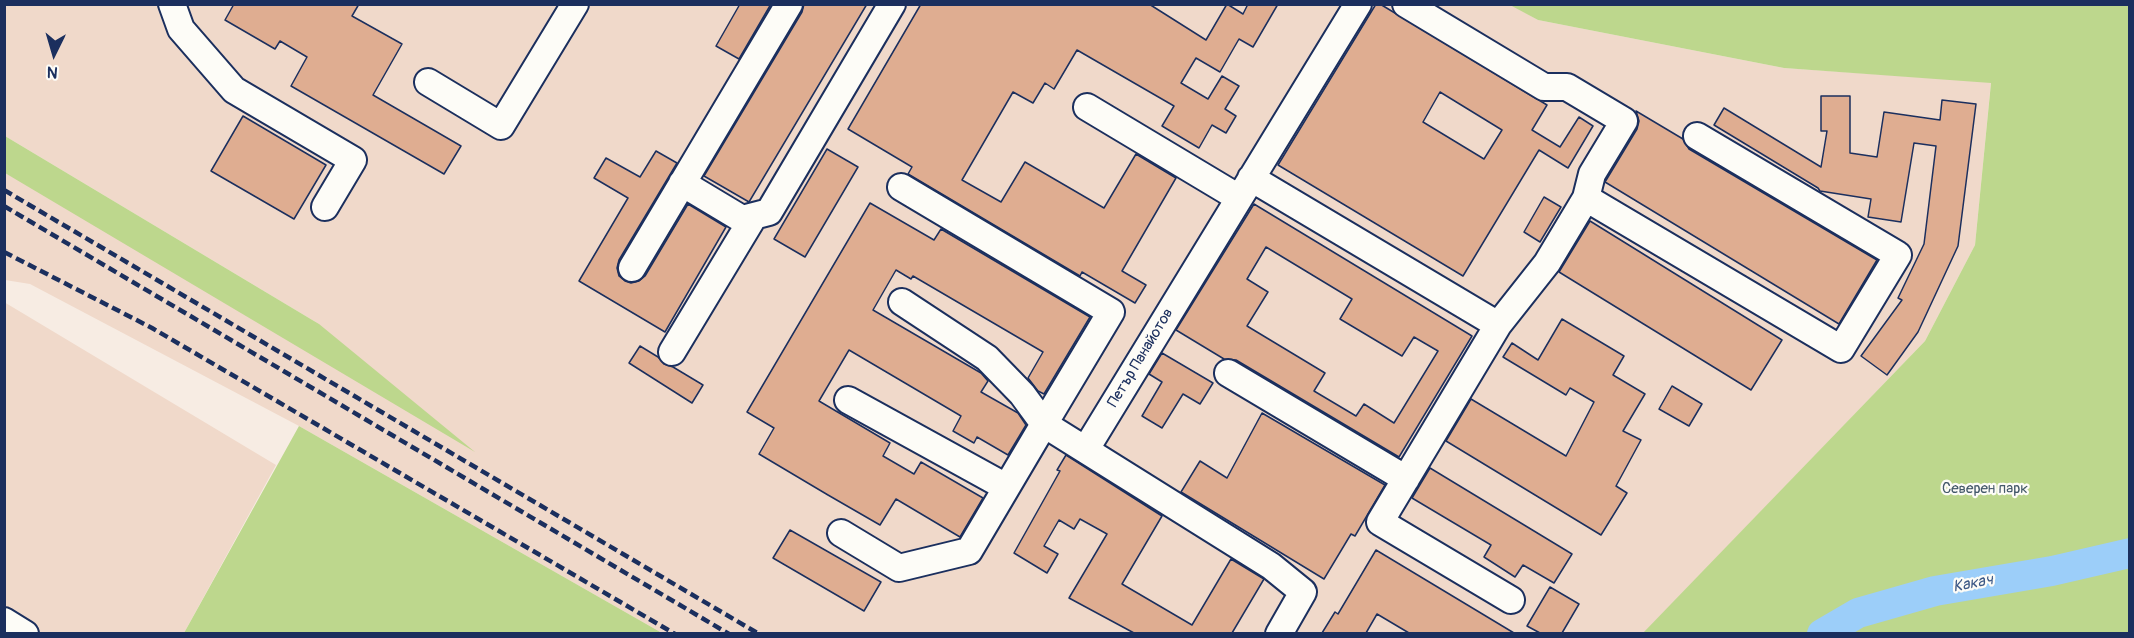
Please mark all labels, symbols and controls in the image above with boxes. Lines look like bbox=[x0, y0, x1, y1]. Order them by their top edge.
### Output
north arrow bbox=[24, 24, 84, 84]
text: N bbox=[46, 61, 59, 82]
street label: Петър Панайотов bbox=[1104, 305, 1178, 411]
park label: Северен парк bbox=[1942, 480, 2028, 498]
water label: Какач bbox=[1951, 571, 1995, 597]

